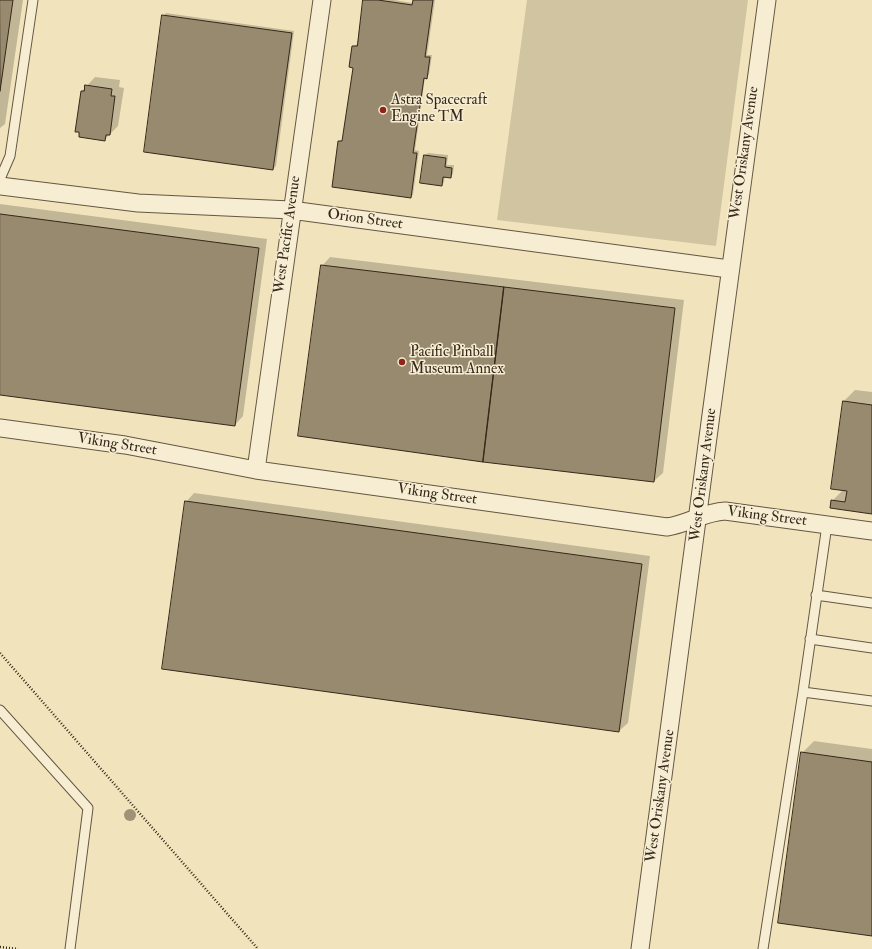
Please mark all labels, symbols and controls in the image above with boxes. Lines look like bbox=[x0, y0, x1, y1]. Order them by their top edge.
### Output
street label: West Oriskany Avenue bbox=[727, 85, 763, 221]
place label: Astra Spacecraft Engine TM bbox=[391, 92, 487, 127]
marker: Astra Spacecraft Engine TM bbox=[378, 105, 388, 115]
street label: West Pacific Avenue bbox=[271, 175, 305, 295]
street label: Orion Street bbox=[326, 206, 404, 234]
place label: Pacific Pinball Museum Annex bbox=[410, 344, 504, 379]
marker: Pacific Pinball Museum Annex bbox=[397, 357, 407, 367]
street label: West Oriskany Avenue bbox=[687, 407, 721, 543]
street label: Viking Street bbox=[76, 430, 158, 460]
street label: Viking Street bbox=[396, 481, 478, 509]
street label: Viking Street bbox=[726, 503, 808, 531]
street label: West Oriskany Avenue bbox=[643, 728, 679, 864]

